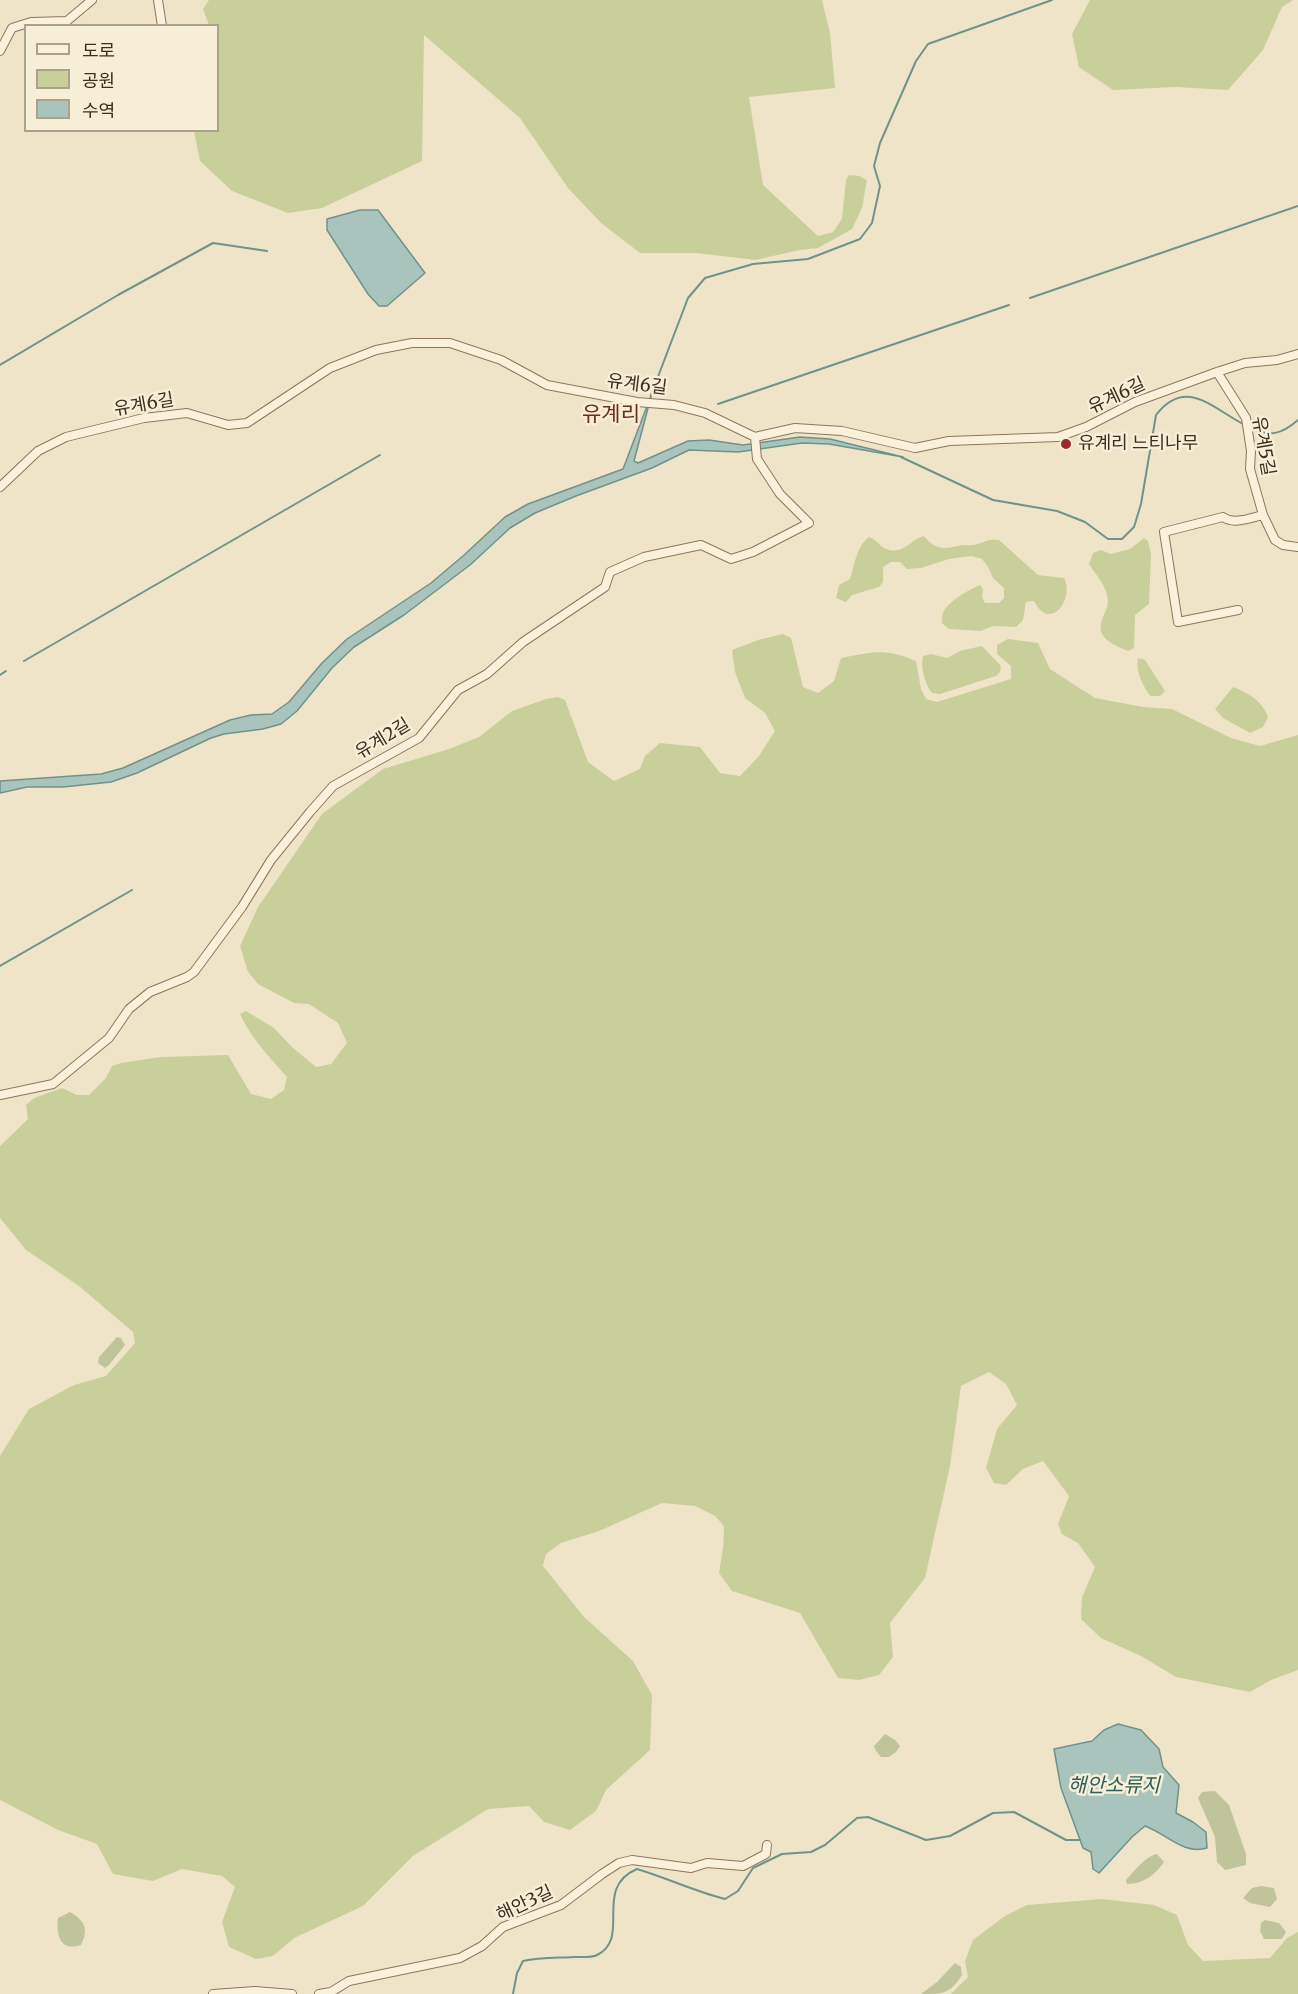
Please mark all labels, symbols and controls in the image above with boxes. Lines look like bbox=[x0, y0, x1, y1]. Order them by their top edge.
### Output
legend bbox=[24, 24, 219, 132]
text: 도로 bbox=[82, 39, 115, 62]
text: 공원 bbox=[82, 69, 115, 92]
text: 수역 bbox=[82, 99, 115, 122]
street label: 유계6길 bbox=[606, 371, 668, 399]
street label: 유계6길 bbox=[1085, 373, 1149, 419]
street label: 유계6길 bbox=[112, 389, 176, 421]
district label: 유계리 bbox=[582, 402, 640, 428]
street label: 유계5길 bbox=[1247, 414, 1279, 478]
place label: 유계리 느티나무 bbox=[1078, 433, 1198, 455]
marker: 유계리 느티나무 bbox=[1059, 437, 1073, 451]
street label: 유계2길 bbox=[352, 714, 414, 764]
water label: 해안소류지 bbox=[1068, 1774, 1160, 1798]
street label: 해안3길 bbox=[493, 1882, 557, 1926]

